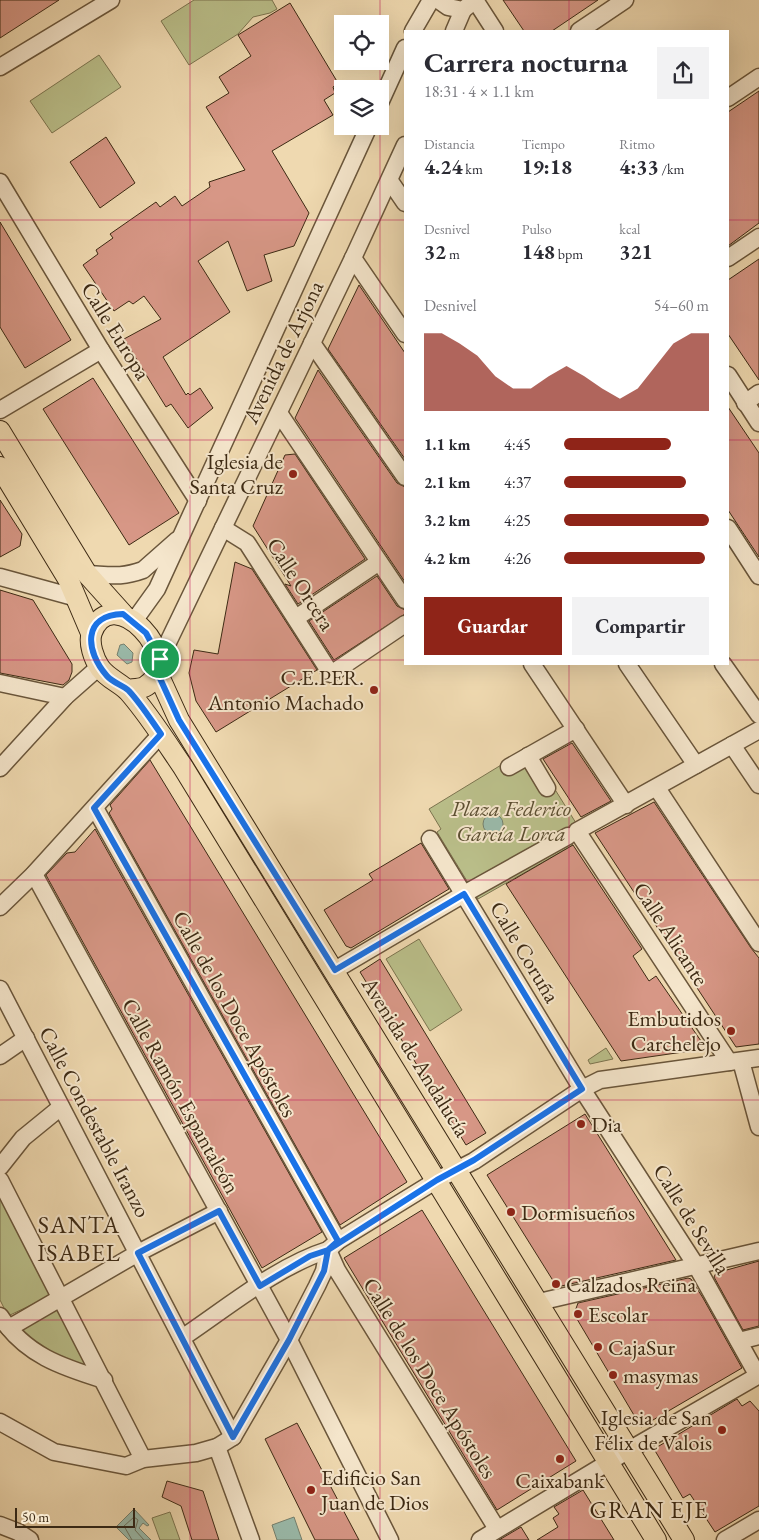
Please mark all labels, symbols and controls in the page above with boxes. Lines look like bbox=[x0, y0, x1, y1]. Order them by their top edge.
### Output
map controls bbox=[334, 15, 389, 135]
button: locate bbox=[334, 15, 389, 70]
text: Carrera nocturna bbox=[424, 44, 628, 80]
button: share bbox=[657, 47, 709, 99]
button: layers bbox=[334, 80, 389, 135]
text: 18:31 · 4 × 1.1 km bbox=[424, 81, 534, 102]
text: Distancia bbox=[424, 135, 475, 153]
text: Tiempo bbox=[522, 135, 565, 153]
text: Ritmo bbox=[619, 135, 655, 153]
text: 4.24 bbox=[424, 153, 463, 180]
text: 19:18 bbox=[522, 153, 572, 180]
text: 4:33 bbox=[619, 153, 659, 180]
text: km bbox=[463, 160, 483, 178]
text: /km bbox=[659, 160, 684, 178]
text: Desnivel bbox=[424, 220, 470, 238]
text: Pulso bbox=[522, 220, 552, 238]
text: kcal bbox=[619, 220, 640, 238]
text: 32 bbox=[424, 238, 446, 265]
text: 148 bbox=[522, 238, 555, 265]
text: 321 bbox=[619, 238, 653, 265]
text: m bbox=[446, 245, 460, 263]
text: bpm bbox=[555, 245, 583, 263]
street label: Avenida de Arjona bbox=[235, 276, 330, 429]
street label: Calle Europa bbox=[75, 277, 158, 385]
text: Desnivel bbox=[424, 295, 477, 316]
text: 54–60 m bbox=[654, 295, 709, 316]
text: 1.1 km bbox=[424, 434, 470, 455]
text: 4:45 bbox=[504, 434, 531, 455]
place label: Iglesia de Santa Cruz bbox=[189, 447, 284, 501]
marker: Iglesia de Santa Cruz bbox=[287, 468, 299, 480]
text: 2.1 km bbox=[424, 472, 470, 493]
text: 4:37 bbox=[504, 472, 531, 493]
text: 3.2 km bbox=[424, 510, 470, 531]
text: 4:25 bbox=[504, 510, 531, 531]
street label: Calle Orcera bbox=[260, 532, 342, 636]
text: 4.2 km bbox=[424, 548, 470, 569]
text: 4:26 bbox=[504, 548, 531, 569]
button: Guardar bbox=[424, 597, 562, 655]
button: Compartir bbox=[572, 597, 709, 655]
pin bbox=[139, 638, 181, 680]
icon: arrive bbox=[146, 645, 174, 673]
place label: C.E.PER. Antonio Machado bbox=[207, 663, 364, 717]
marker: C.E.PER. Antonio Machado bbox=[368, 684, 380, 696]
park label: Plaza Federico García Lorca bbox=[451, 794, 571, 848]
street label: Calle Alicante bbox=[627, 876, 716, 992]
street label: Calle Coruña bbox=[483, 896, 567, 1008]
street label: Calle de los Doce Apóstoles bbox=[166, 906, 304, 1122]
street label: Avenida de Andalucía bbox=[355, 971, 477, 1143]
street label: Calle Ramón Espantaleón bbox=[115, 993, 247, 1199]
place label: Embutidos Carchelejo bbox=[627, 1004, 721, 1058]
street label: Calle Condestable Iranzo bbox=[32, 1021, 158, 1223]
marker: Embutidos Carchelejo bbox=[725, 1025, 737, 1037]
place label: Dia bbox=[591, 1110, 622, 1139]
marker: Dia bbox=[575, 1118, 587, 1130]
street label: Calle de Sevilla bbox=[647, 1158, 738, 1280]
place label: Dormisueños bbox=[521, 1198, 635, 1227]
marker: Dormisueños bbox=[505, 1206, 517, 1218]
district label: SANTA ISABEL bbox=[37, 1209, 121, 1268]
place label: Calzados Reina bbox=[566, 1270, 697, 1299]
street label: Calle de los Doce Apóstoles bbox=[356, 1272, 504, 1484]
marker: Calzados Reina bbox=[550, 1278, 562, 1290]
place label: Escolar bbox=[588, 1300, 649, 1329]
marker: Escolar bbox=[572, 1308, 584, 1320]
place label: CajaSur bbox=[608, 1333, 676, 1362]
marker: CajaSur bbox=[592, 1341, 604, 1353]
place label: masymas bbox=[623, 1361, 698, 1390]
marker: masymas bbox=[607, 1369, 619, 1381]
place label: Iglesia de San Félix de Valois bbox=[594, 1403, 712, 1457]
marker: Iglesia de San Félix de Valois bbox=[716, 1424, 728, 1436]
marker: Caixabank bbox=[554, 1453, 566, 1465]
place label: Edificio San Juan de Dios bbox=[319, 1463, 429, 1517]
place label: Caixabank bbox=[515, 1466, 605, 1495]
marker: Edificio San Juan de Dios bbox=[305, 1484, 317, 1496]
district label: GRAN EJE bbox=[589, 1494, 709, 1525]
scale bar bbox=[15, 1505, 135, 1528]
text: 50 m bbox=[22, 1508, 49, 1526]

